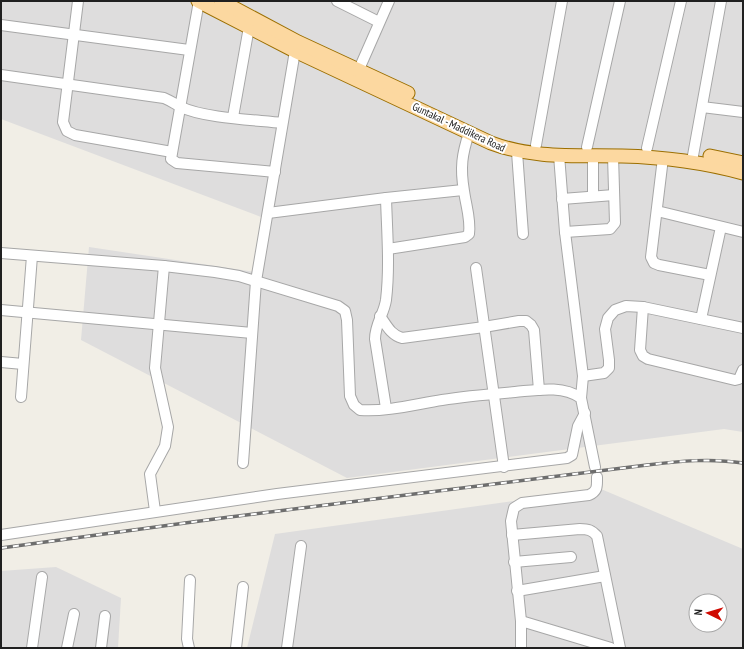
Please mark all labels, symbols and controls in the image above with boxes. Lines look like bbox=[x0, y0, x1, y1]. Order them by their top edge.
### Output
street label: Guntakal - Maddikera Road bbox=[410, 99, 508, 155]
north arrow bbox=[688, 593, 728, 633]
text: N bbox=[691, 609, 705, 616]

